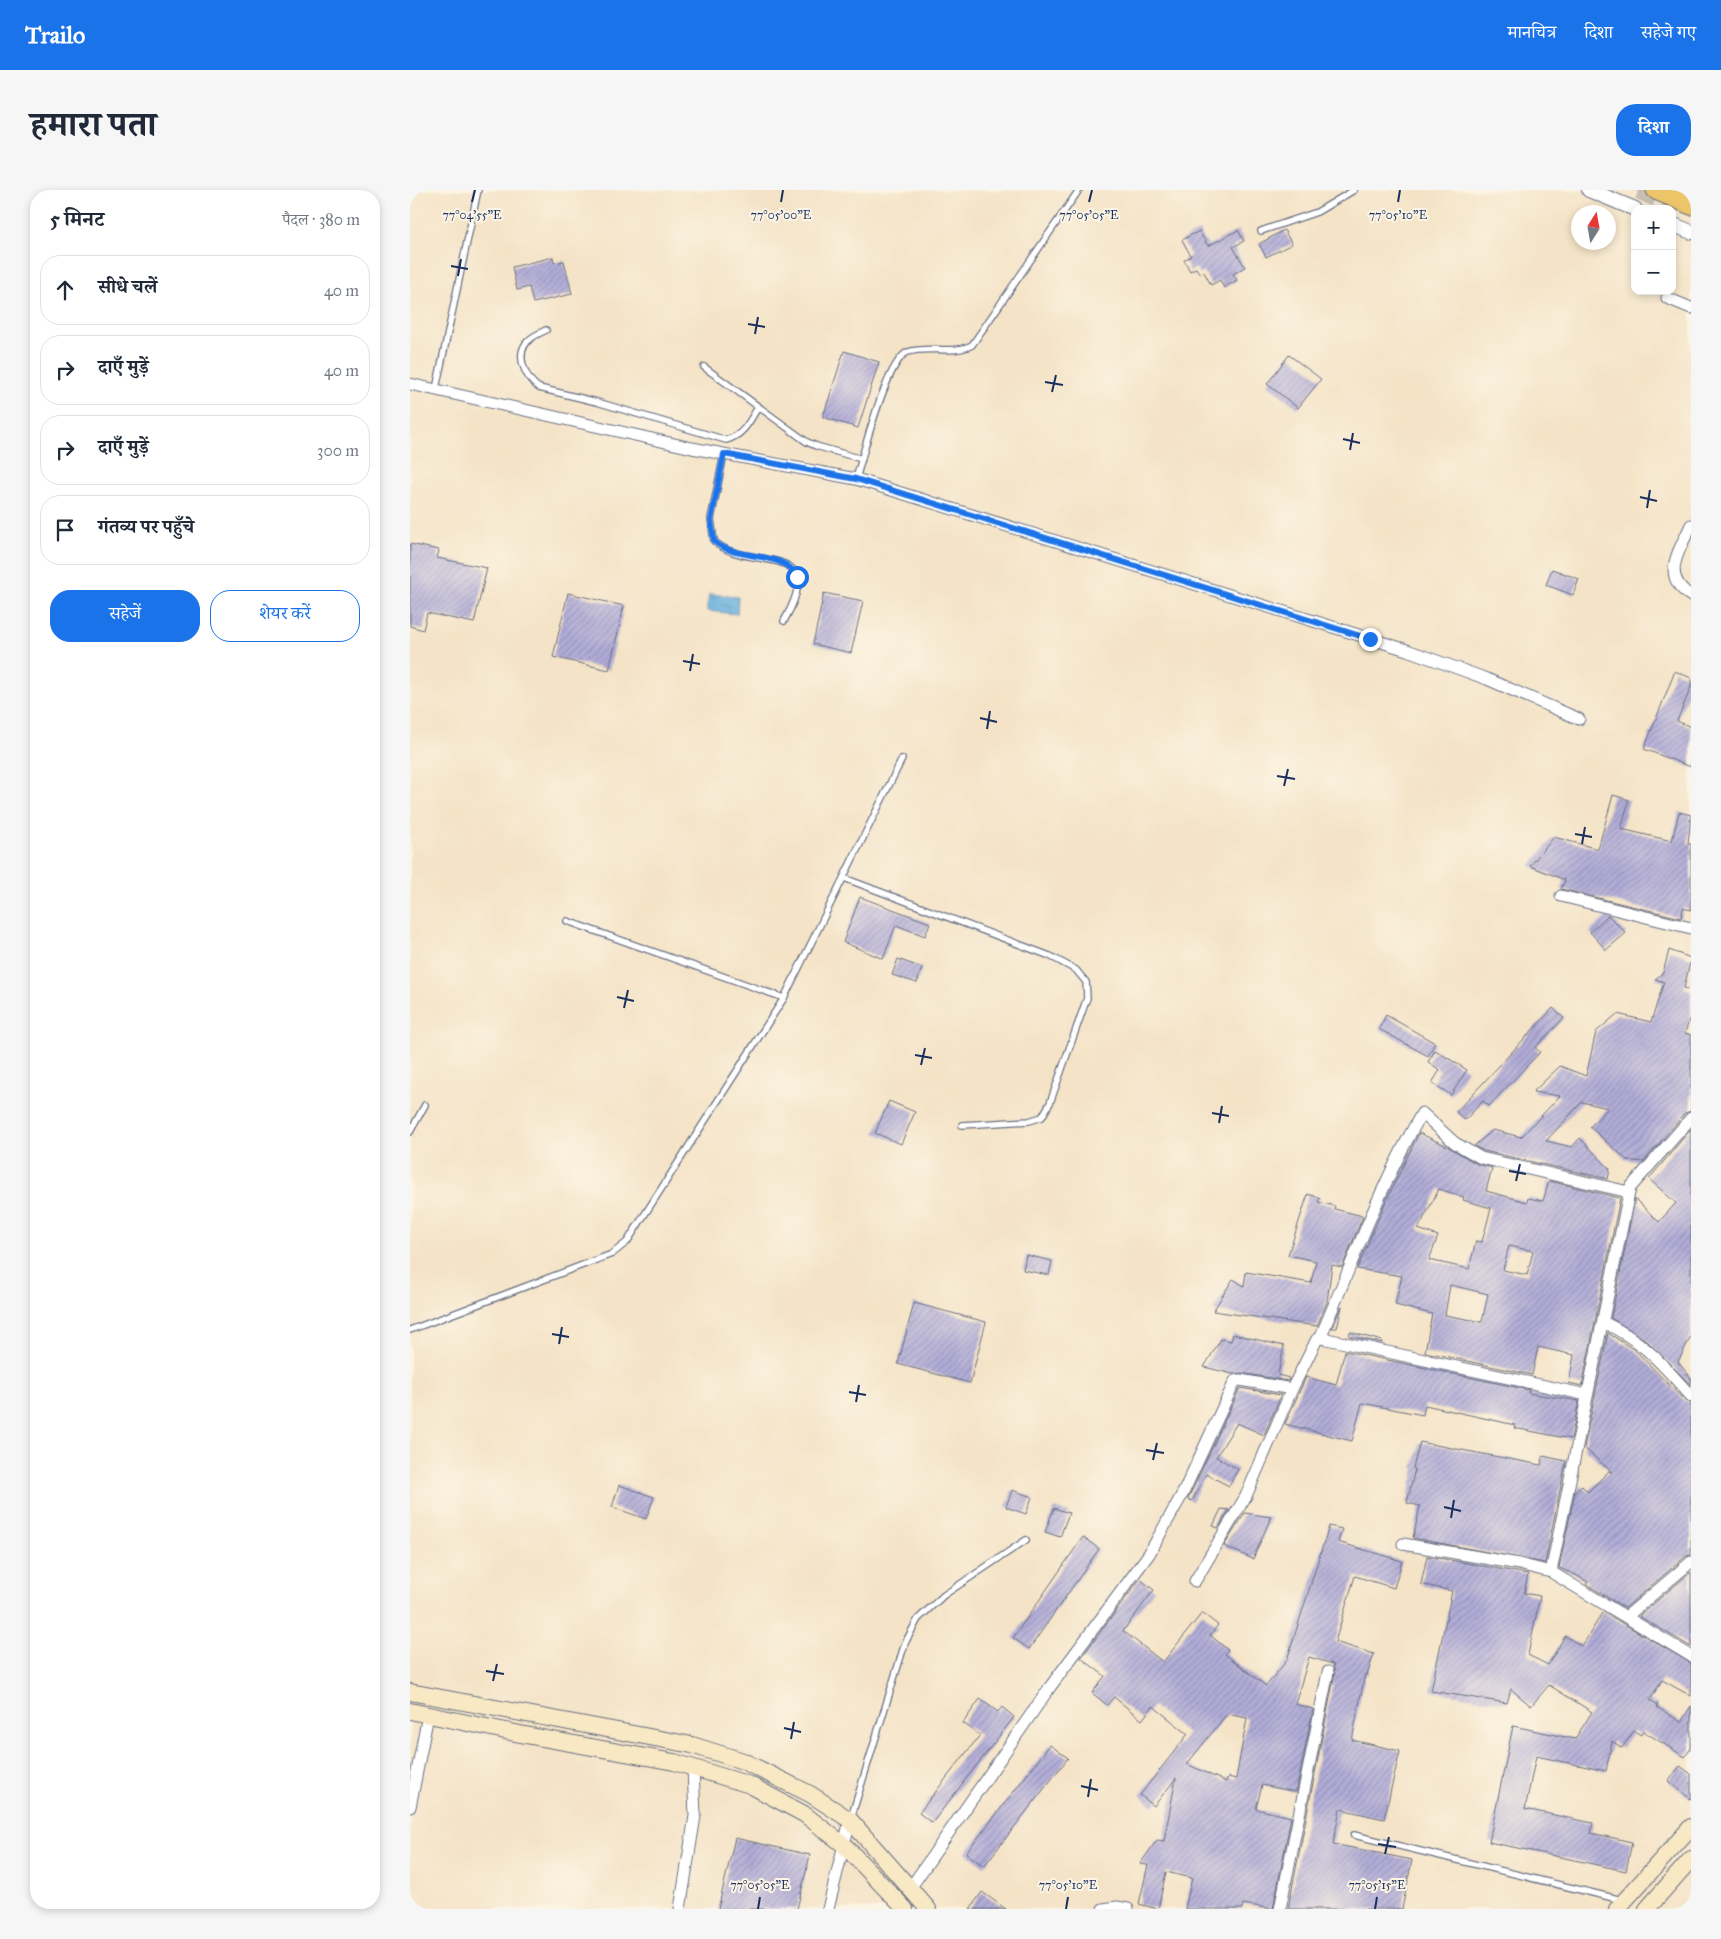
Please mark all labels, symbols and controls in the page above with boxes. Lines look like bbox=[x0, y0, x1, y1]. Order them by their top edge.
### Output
text: Trailo bbox=[25, 20, 85, 50]
text: मानचित्र bbox=[1508, 21, 1556, 43]
text: दिशा bbox=[1584, 21, 1613, 43]
text: सहेजे गए bbox=[1641, 21, 1696, 43]
text: हमारा पता bbox=[30, 103, 157, 146]
button: दिशा bbox=[1616, 104, 1691, 156]
north arrow bbox=[1571, 205, 1616, 250]
map controls bbox=[1631, 205, 1676, 295]
button: + bbox=[1631, 205, 1676, 250]
text: 5 मिनट bbox=[50, 206, 104, 232]
text: 77°04'55"E bbox=[442, 208, 502, 222]
text: 77°05'00"E bbox=[751, 208, 812, 222]
text: 77°05'05"E bbox=[1059, 208, 1119, 222]
text: 77°05'10"E bbox=[1369, 208, 1428, 222]
text: पैदल · 380 m bbox=[282, 210, 360, 229]
button: − bbox=[1631, 250, 1676, 295]
text: सीधे चलें bbox=[98, 275, 157, 298]
icon: ahead bbox=[51, 276, 79, 304]
text: 40 m bbox=[324, 281, 359, 300]
text: दाएँ मुड़ें bbox=[98, 355, 149, 378]
icon: right bbox=[51, 356, 79, 384]
text: 40 m bbox=[324, 361, 359, 380]
text: दाएँ मुड़ें bbox=[98, 435, 149, 458]
icon: right bbox=[51, 436, 79, 464]
text: 300 m bbox=[317, 441, 359, 460]
text: गंतव्य पर पहुँचे bbox=[98, 515, 194, 538]
icon: arrive bbox=[51, 516, 79, 544]
route start bbox=[786, 566, 809, 589]
button: सहेजें bbox=[50, 590, 200, 642]
button: शेयर करें bbox=[210, 590, 360, 642]
route end bbox=[1359, 628, 1382, 651]
text: 77°05'05"E bbox=[730, 1878, 790, 1892]
text: 77°05'10"E bbox=[1039, 1878, 1098, 1892]
text: 77°05'15"E bbox=[1348, 1878, 1406, 1892]

